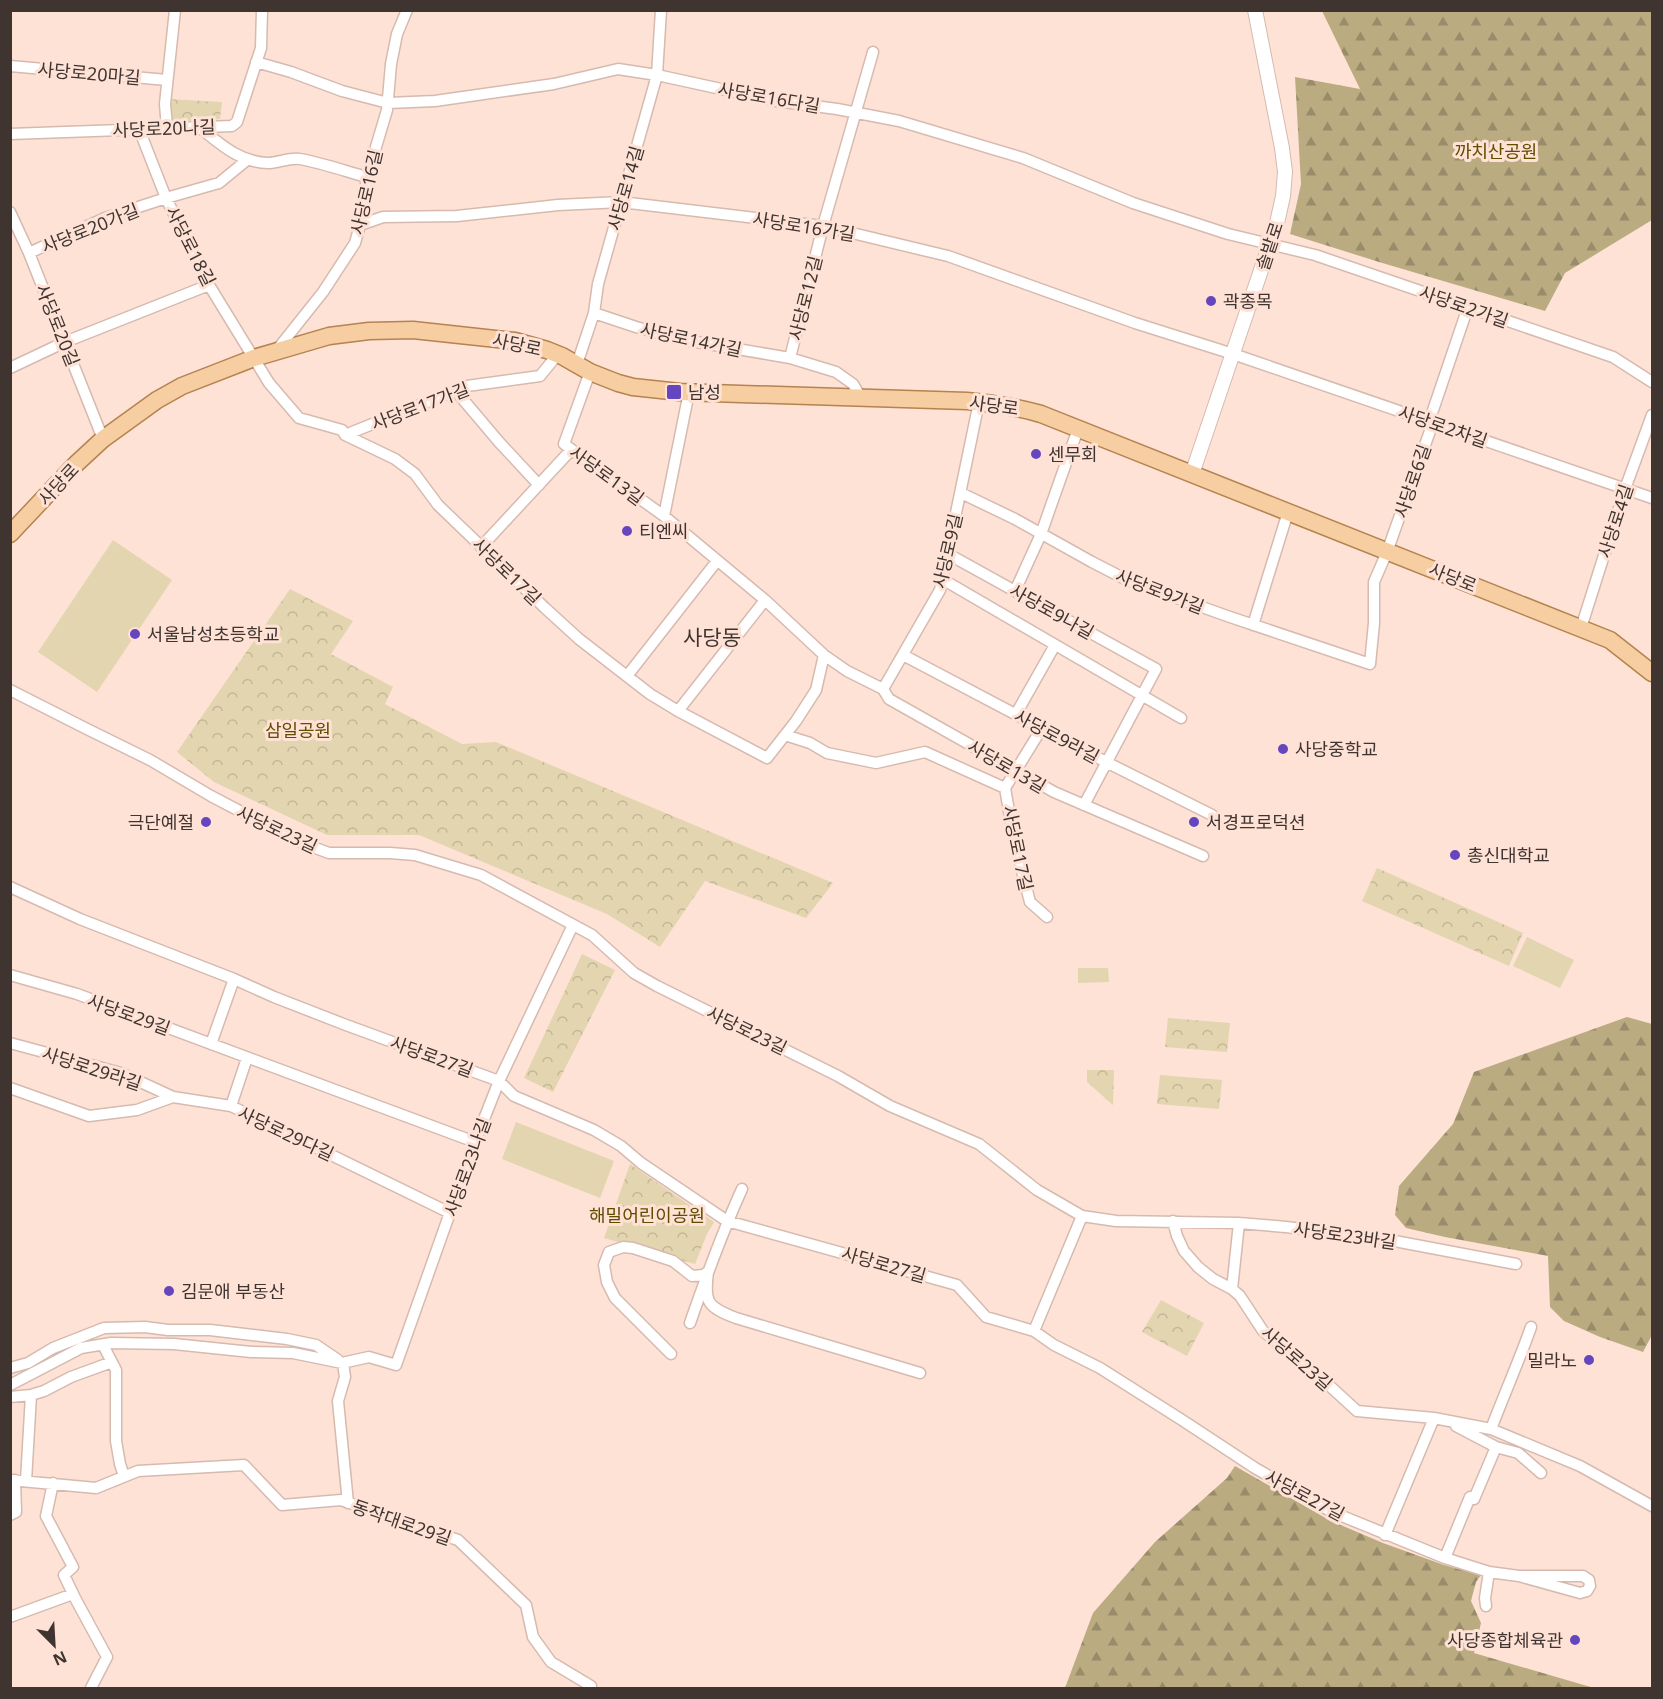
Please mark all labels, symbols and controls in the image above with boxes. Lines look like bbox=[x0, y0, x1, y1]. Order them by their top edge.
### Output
street label: 사당로20마길 bbox=[36, 57, 142, 89]
street label: 사당로16다길 bbox=[716, 76, 822, 118]
street label: 사당로20나길 bbox=[112, 114, 216, 142]
park label: 까치산공원 bbox=[1455, 139, 1537, 163]
street label: 사당로14길 bbox=[601, 143, 649, 233]
street label: 사당로16길 bbox=[345, 147, 387, 237]
street label: 사당로20가길 bbox=[38, 198, 142, 258]
street label: 사당로18길 bbox=[161, 202, 221, 290]
street label: 사당로16가길 bbox=[751, 206, 857, 246]
street label: 솔밭로 bbox=[1250, 219, 1288, 273]
street label: 사당로12길 bbox=[783, 253, 827, 343]
street label: 사당로2가길 bbox=[1416, 279, 1512, 333]
street label: 사당로20길 bbox=[31, 280, 85, 370]
place label: 곽종목 bbox=[1223, 289, 1273, 313]
marker: 곽종목 bbox=[1204, 294, 1218, 308]
street label: 사당로14가길 bbox=[638, 317, 744, 361]
street label: 사당로 bbox=[490, 327, 544, 361]
street label: 사당로17가길 bbox=[367, 376, 473, 436]
place label: 남성 bbox=[688, 380, 721, 404]
marker: 남성 bbox=[665, 383, 683, 401]
street label: 사당로 bbox=[968, 390, 1020, 420]
street label: 사당로2차길 bbox=[1395, 399, 1491, 453]
street label: 사당로13길 bbox=[565, 440, 649, 510]
street label: 사당로6길 bbox=[1388, 441, 1436, 521]
place label: 센무회 bbox=[1048, 442, 1098, 466]
marker: 센무회 bbox=[1029, 447, 1043, 461]
street label: 사당로 bbox=[32, 458, 84, 510]
street label: 사당로4길 bbox=[1592, 481, 1638, 561]
street label: 사당로9길 bbox=[927, 511, 967, 591]
place label: 티엔씨 bbox=[639, 519, 689, 543]
marker: 티엔씨 bbox=[620, 524, 634, 538]
street label: 사당로17길 bbox=[467, 532, 547, 610]
street label: 사당로 bbox=[1425, 557, 1481, 597]
street label: 사당로9가길 bbox=[1112, 563, 1208, 619]
street label: 사당로9나길 bbox=[1005, 578, 1099, 644]
place label: 서울남성초등학교 bbox=[147, 622, 279, 646]
district label: 사당동 bbox=[683, 623, 741, 651]
marker: 서울남성초등학교 bbox=[128, 627, 142, 641]
street label: 사당로9라길 bbox=[1010, 704, 1104, 768]
park label: 삼일공원 bbox=[265, 718, 331, 742]
street label: 사당로13길 bbox=[963, 734, 1051, 798]
place label: 사당중학교 bbox=[1295, 737, 1378, 761]
marker: 사당중학교 bbox=[1276, 742, 1290, 756]
street label: 사당로23길 bbox=[233, 800, 321, 858]
street label: 사당로17길 bbox=[997, 803, 1039, 893]
place label: 극단예절 bbox=[128, 810, 194, 834]
place label: 서경프로덕션 bbox=[1206, 810, 1305, 834]
marker: 극단예절 bbox=[199, 815, 213, 829]
marker: 서경프로덕션 bbox=[1187, 815, 1201, 829]
place label: 총신대학교 bbox=[1467, 843, 1550, 867]
marker: 총신대학교 bbox=[1448, 848, 1462, 862]
street label: 사당로29길 bbox=[84, 988, 174, 1040]
street label: 사당로23길 bbox=[703, 1000, 791, 1060]
street label: 사당로27길 bbox=[387, 1030, 477, 1082]
street label: 사당로29라길 bbox=[39, 1041, 145, 1095]
street label: 사당로29다길 bbox=[234, 1100, 338, 1166]
street label: 사당로23나길 bbox=[438, 1114, 496, 1220]
park label: 해밀어린이공원 bbox=[589, 1203, 705, 1227]
street label: 사당로23바길 bbox=[1292, 1216, 1398, 1254]
street label: 사당로27길 bbox=[839, 1240, 929, 1288]
place label: 김문애 부동산 bbox=[181, 1279, 285, 1303]
marker: 김문애 부동산 bbox=[162, 1284, 176, 1298]
street label: 사당로23길 bbox=[1256, 1320, 1338, 1396]
place label: 밀라노 bbox=[1527, 1348, 1577, 1372]
marker: 밀라노 bbox=[1582, 1353, 1596, 1367]
street label: 사당로27길 bbox=[1261, 1464, 1349, 1526]
street label: 동작대로29길 bbox=[349, 1494, 455, 1550]
north arrow bbox=[24, 1615, 84, 1675]
place label: 사당종합체육관 bbox=[1447, 1628, 1563, 1652]
marker: 사당종합체육관 bbox=[1568, 1633, 1582, 1647]
text: N bbox=[50, 1646, 71, 1671]

